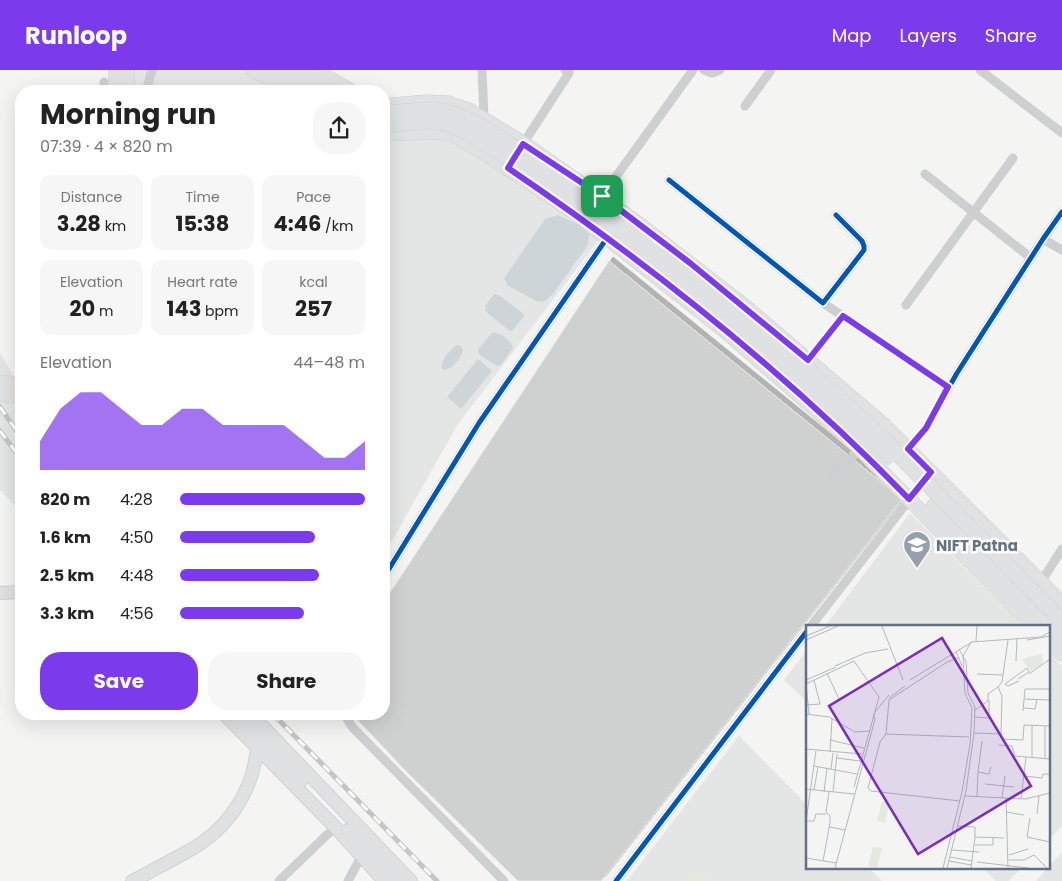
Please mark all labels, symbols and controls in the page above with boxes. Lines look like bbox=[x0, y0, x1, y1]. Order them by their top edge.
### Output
text: Runloop bbox=[25, 19, 127, 52]
text: Map bbox=[832, 23, 872, 48]
text: Layers bbox=[900, 23, 957, 48]
text: Share bbox=[985, 23, 1037, 48]
text: Morning run bbox=[40, 95, 216, 134]
button: share bbox=[313, 102, 365, 154]
text: 07:39 · 4 × 820 m bbox=[40, 135, 173, 158]
pin bbox=[581, 175, 623, 217]
icon: arrive bbox=[588, 182, 616, 210]
text: Distance bbox=[61, 187, 122, 207]
text: Time bbox=[185, 187, 220, 207]
text: Pace bbox=[296, 187, 331, 207]
text: 3.28 bbox=[57, 209, 101, 238]
text: 15:38 bbox=[176, 209, 229, 238]
text: 4:46 bbox=[274, 209, 321, 238]
text: km bbox=[101, 216, 126, 236]
text: /km bbox=[321, 216, 353, 236]
text: Elevation bbox=[60, 272, 123, 292]
text: Heart rate bbox=[167, 272, 238, 292]
text: kcal bbox=[299, 272, 328, 292]
text: 20 bbox=[70, 294, 95, 323]
text: 143 bbox=[167, 294, 201, 323]
text: 257 bbox=[295, 294, 332, 323]
text: m bbox=[95, 301, 113, 321]
text: bpm bbox=[201, 301, 238, 321]
text: Elevation bbox=[40, 351, 112, 374]
text: 44–48 m bbox=[293, 351, 365, 374]
text: 820 m bbox=[40, 488, 90, 511]
text: 4:28 bbox=[120, 488, 153, 511]
text: 1.6 km bbox=[40, 526, 91, 549]
text: 4:50 bbox=[120, 526, 154, 549]
school or university icon: NIFT Patna bbox=[902, 530, 932, 569]
place label: NIFT Patna bbox=[936, 535, 1018, 556]
text: 2.5 km bbox=[40, 564, 94, 587]
text: 4:48 bbox=[120, 564, 154, 587]
text: 3.3 km bbox=[40, 602, 94, 625]
text: 4:56 bbox=[120, 602, 154, 625]
inset map bbox=[806, 625, 1050, 868]
button: Save bbox=[40, 652, 198, 710]
button: Share bbox=[208, 652, 365, 710]

